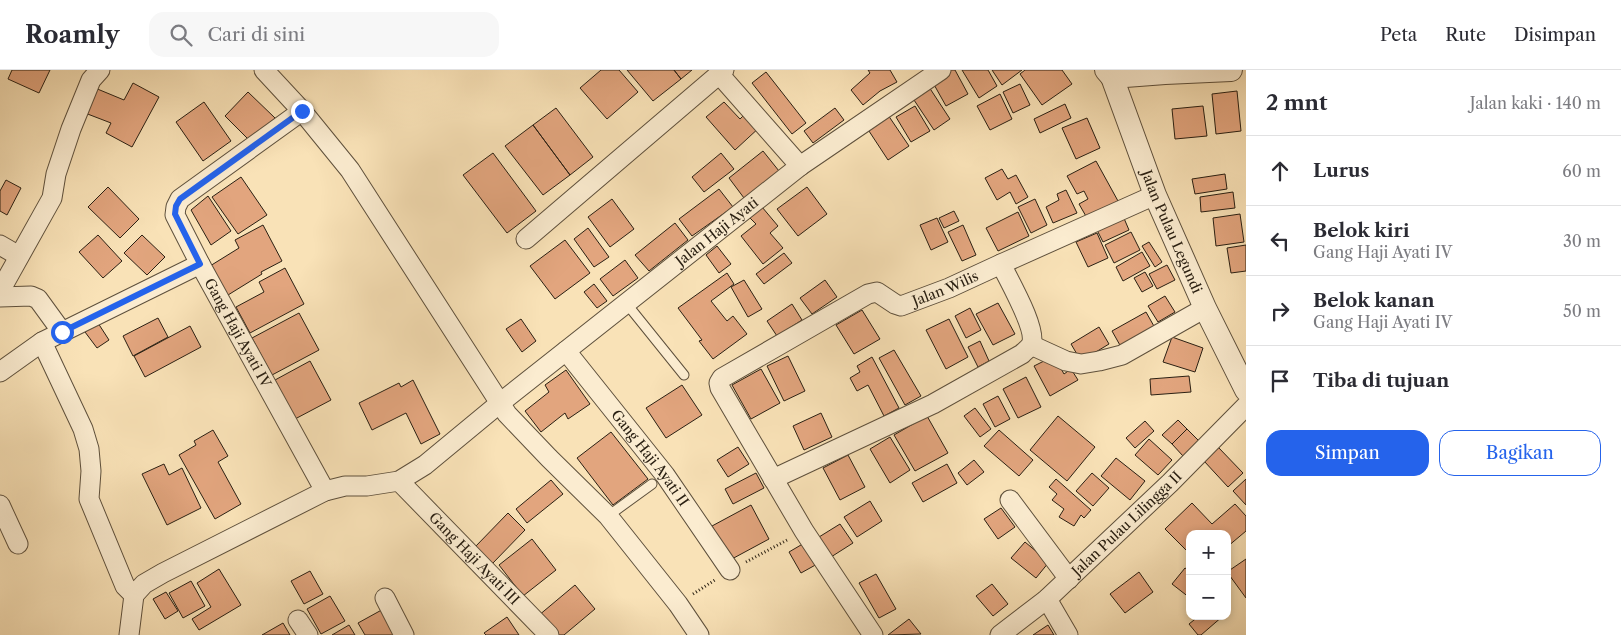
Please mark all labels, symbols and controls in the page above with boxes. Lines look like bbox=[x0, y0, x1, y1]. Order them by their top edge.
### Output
search box bbox=[149, 12, 499, 57]
text: Roamly bbox=[25, 20, 119, 49]
icon: search bbox=[167, 21, 195, 49]
text: Cari di sini bbox=[207, 23, 305, 46]
text: Peta bbox=[1380, 24, 1417, 46]
text: Rute bbox=[1445, 24, 1486, 46]
text: Disimpan bbox=[1514, 24, 1596, 46]
text: 2 mnt bbox=[1266, 90, 1327, 115]
text: Jalan kaki · 140 m bbox=[1470, 93, 1601, 113]
route end bbox=[291, 100, 314, 123]
icon: ahead bbox=[1266, 157, 1294, 185]
text: Lurus bbox=[1313, 159, 1369, 182]
text: 60 m bbox=[1562, 161, 1601, 181]
street label: Jalan Pulau Legundi bbox=[1137, 165, 1206, 296]
street label: Jalan Haji Ayati bbox=[670, 193, 762, 271]
text: Belok kiri bbox=[1313, 219, 1410, 242]
icon: left bbox=[1266, 227, 1294, 255]
text: 30 m bbox=[1563, 231, 1601, 251]
text: Gang Haji Ayati IV bbox=[1313, 242, 1452, 262]
street label: Jalan Wilis bbox=[908, 267, 981, 311]
street label: Gang Haji Ayati IV bbox=[201, 275, 276, 391]
text: Belok kanan bbox=[1313, 289, 1435, 312]
icon: right bbox=[1266, 297, 1294, 325]
text: 50 m bbox=[1563, 301, 1601, 321]
text: Gang Haji Ayati IV bbox=[1313, 312, 1452, 332]
route start bbox=[51, 321, 74, 344]
icon: arrive bbox=[1266, 367, 1294, 395]
text: Tiba di tujuan bbox=[1313, 369, 1449, 392]
street label: Gang Haji Ayati II bbox=[607, 406, 693, 510]
button: Simpan bbox=[1266, 430, 1429, 476]
button: Bagikan bbox=[1439, 430, 1601, 476]
street label: Jalan Pulau Lilingga II bbox=[1067, 467, 1186, 581]
street label: Gang Haji Ayati III bbox=[425, 508, 523, 608]
map controls bbox=[1186, 530, 1231, 620]
button: + bbox=[1186, 530, 1231, 575]
button: − bbox=[1186, 575, 1231, 620]

